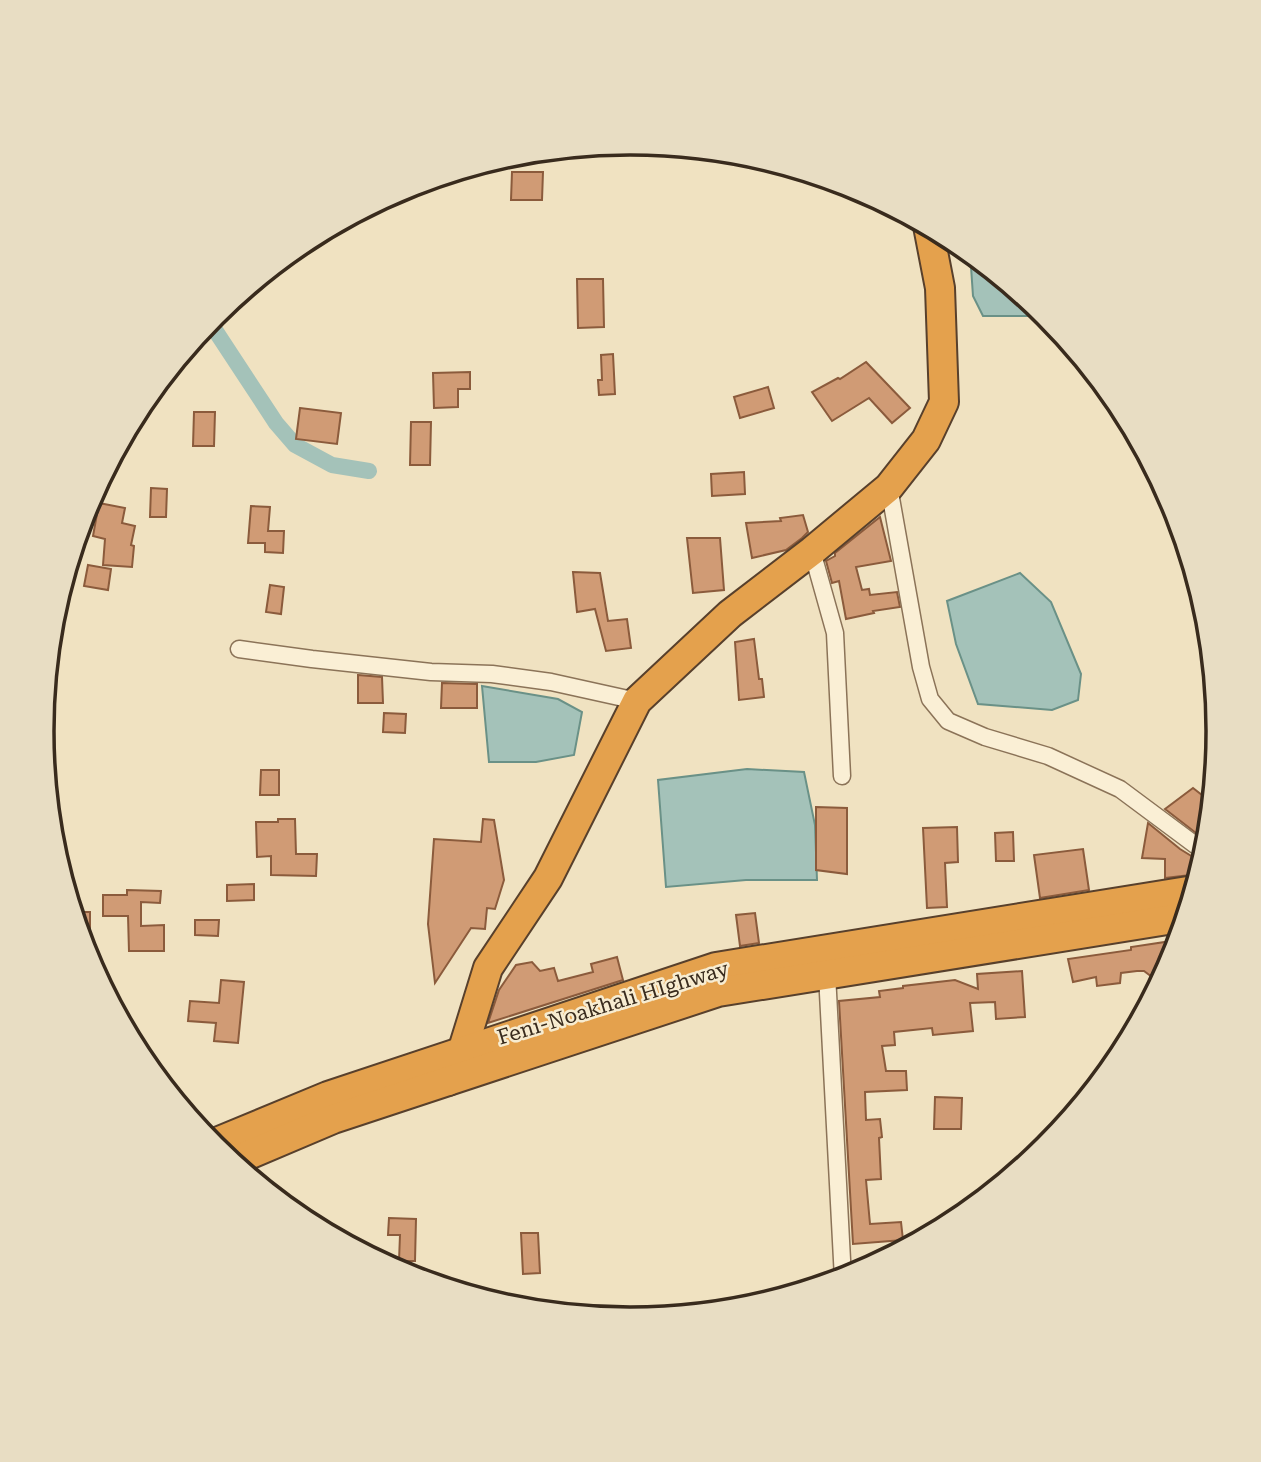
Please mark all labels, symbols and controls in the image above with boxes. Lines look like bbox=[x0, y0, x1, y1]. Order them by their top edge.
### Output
street label: Feni-Noakhali HIghway bbox=[494, 956, 732, 1050]

